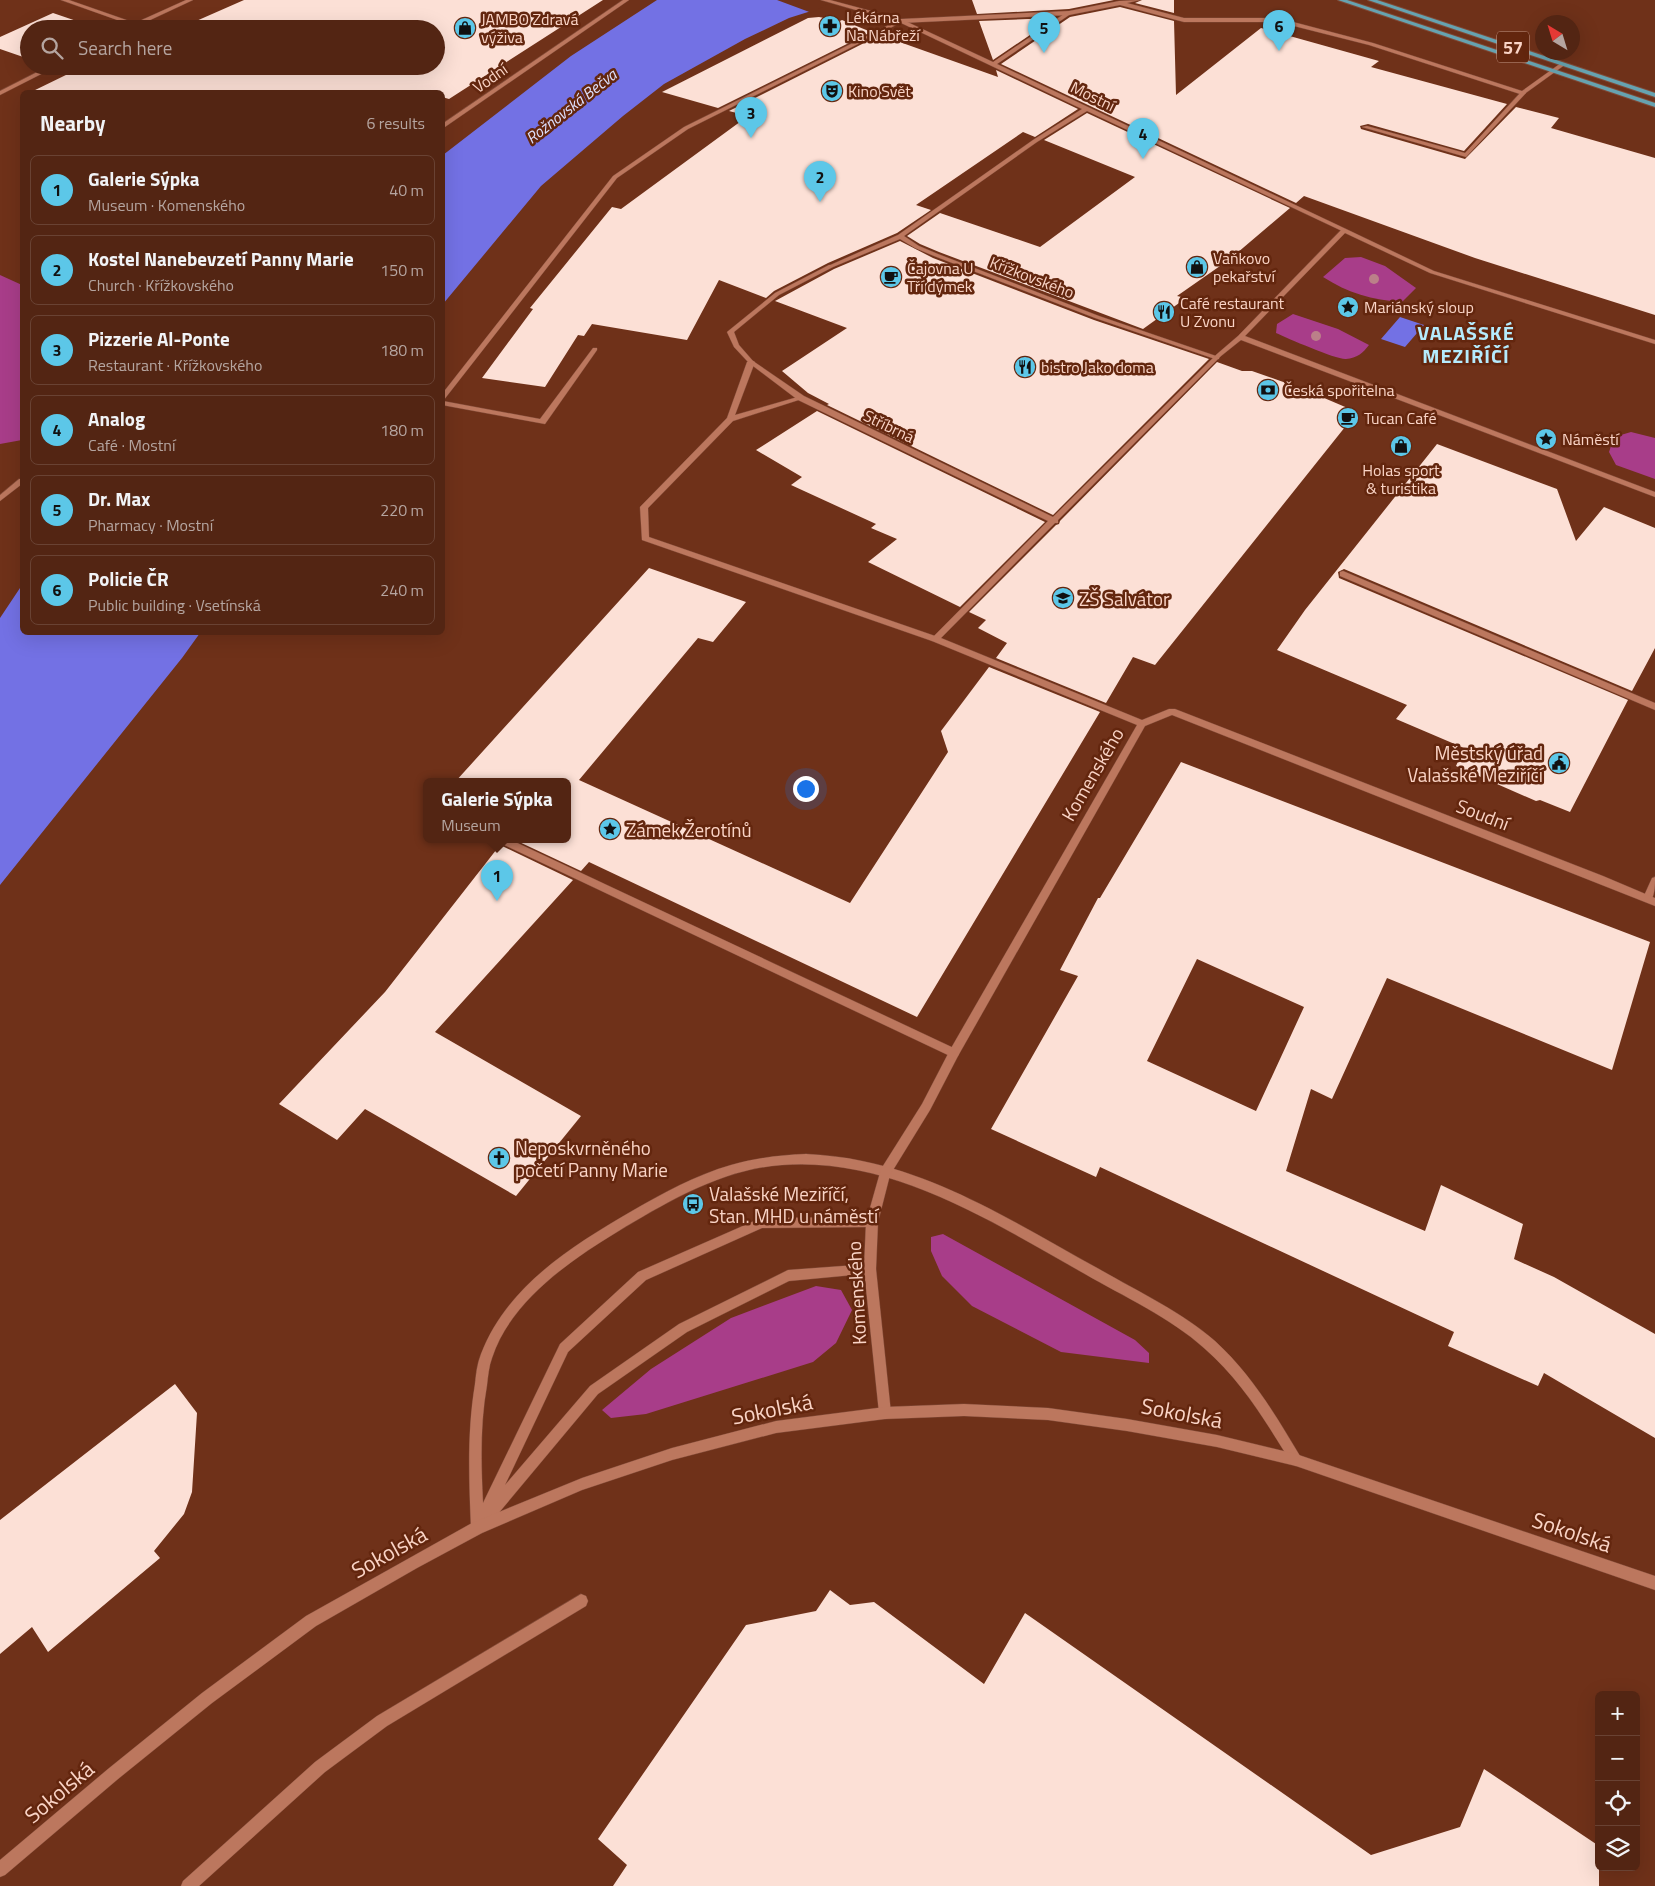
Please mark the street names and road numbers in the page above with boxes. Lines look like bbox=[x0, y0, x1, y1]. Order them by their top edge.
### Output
road number: 57 bbox=[1497, 32, 1529, 62]
street label: Vodní bbox=[468, 56, 514, 99]
street label: Mostní bbox=[1067, 75, 1121, 118]
street label: Křížkovského bbox=[986, 250, 1078, 304]
street label: Stříbrná bbox=[860, 403, 918, 449]
street label: Komenského bbox=[1054, 722, 1130, 826]
street label: Soudní bbox=[1452, 791, 1516, 838]
street label: Komenského bbox=[839, 1240, 873, 1346]
street label: Sokolská bbox=[728, 1384, 816, 1434]
street label: Sokolská bbox=[1138, 1388, 1226, 1438]
street label: Sokolská bbox=[1528, 1503, 1616, 1561]
street label: Sokolská bbox=[345, 1517, 433, 1587]
street label: Sokolská bbox=[17, 1753, 101, 1831]

